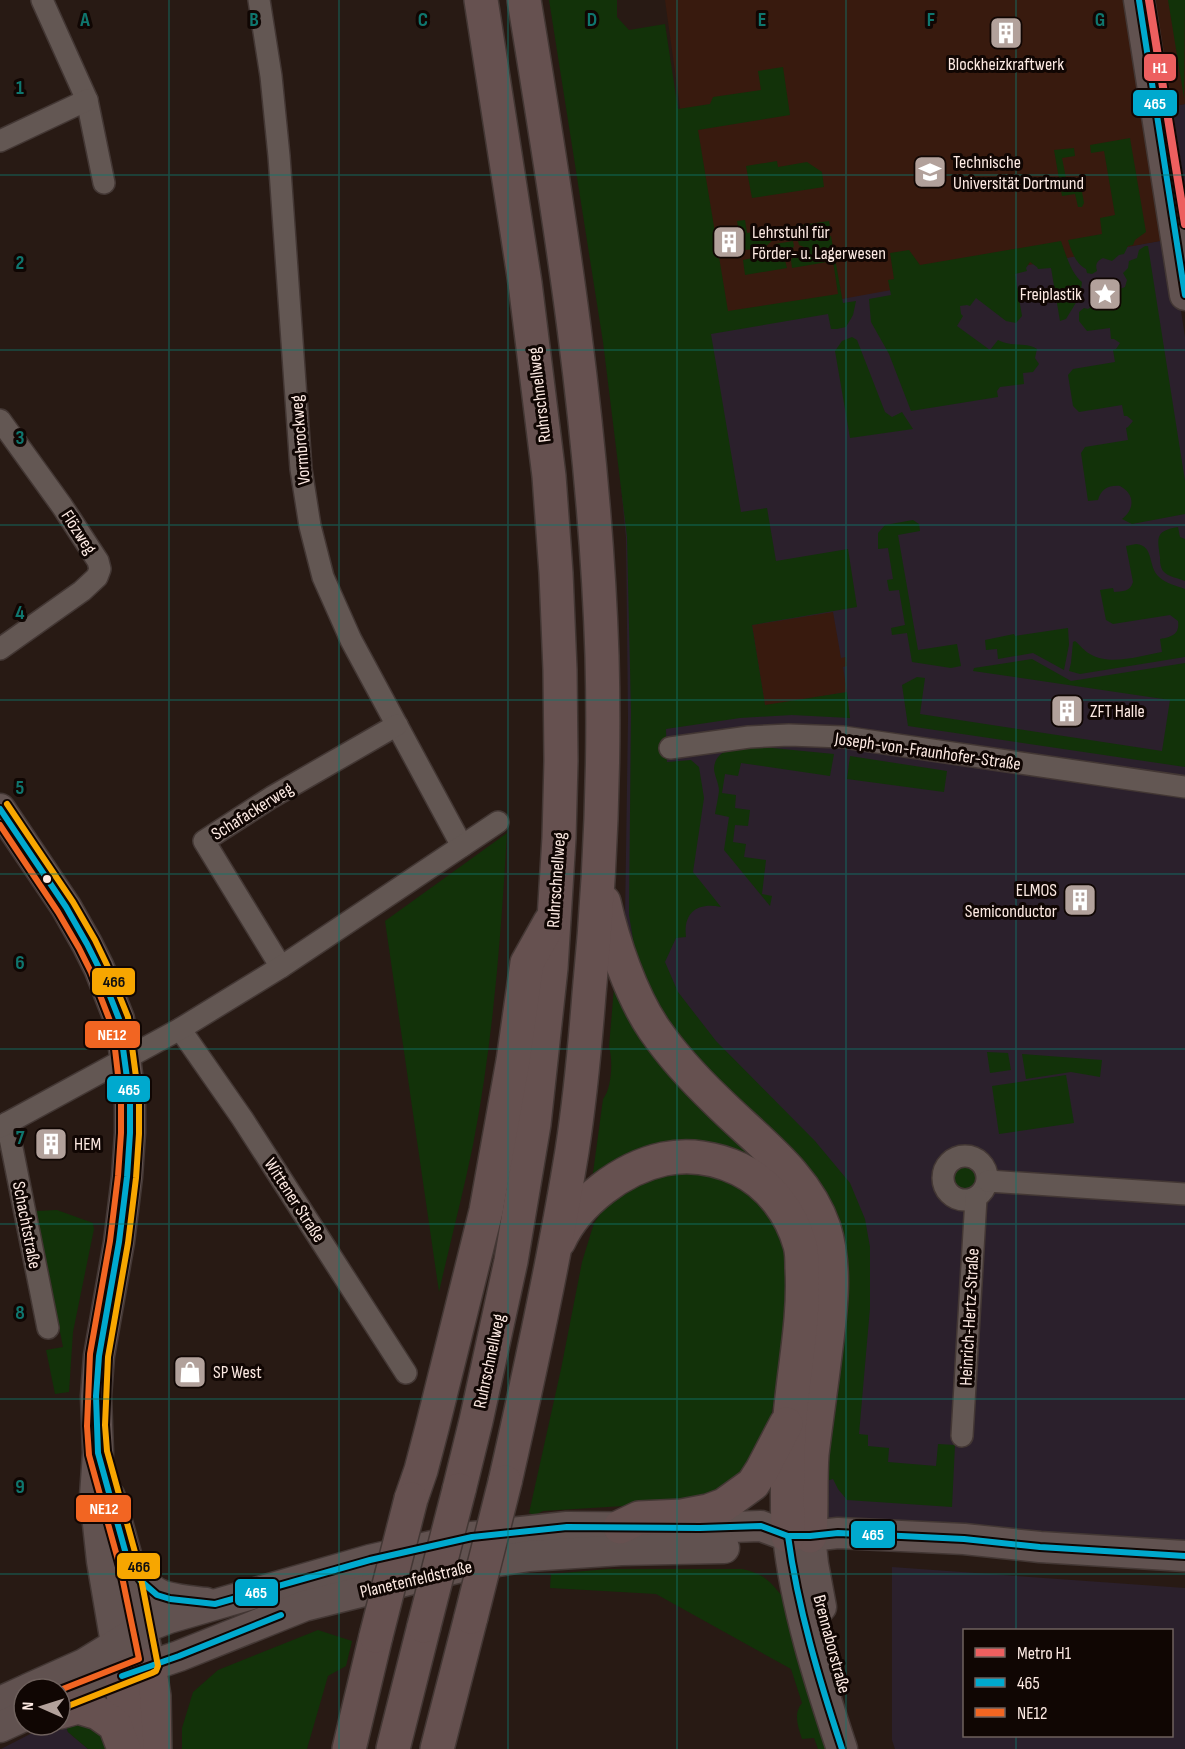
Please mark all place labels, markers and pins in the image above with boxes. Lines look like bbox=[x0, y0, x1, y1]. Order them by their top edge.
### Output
building icon: Blockheizkraftwerk bbox=[988, 15, 1024, 51]
place label: Blockheizkraftwerk bbox=[948, 54, 1064, 75]
place label: Technische Universität Dortmund bbox=[953, 152, 1084, 194]
school or university icon: Technische Universität Dortmund bbox=[912, 154, 948, 190]
place label: Lehrstuhl für Förder- u. Lagerwesen bbox=[752, 222, 886, 264]
building icon: Lehrstuhl für Förder- u. Lagerwesen bbox=[711, 224, 747, 260]
place icon: Freiplastik bbox=[1087, 276, 1123, 312]
place label: Freiplastik bbox=[1020, 284, 1082, 305]
building icon: ZFT Halle bbox=[1049, 693, 1085, 729]
place label: ZFT Halle bbox=[1090, 701, 1145, 722]
unlabelled marker bbox=[41, 873, 53, 885]
place label: ELMOS Semiconductor bbox=[965, 880, 1057, 922]
building icon: ELMOS Semiconductor bbox=[1062, 882, 1098, 918]
building icon: HEM bbox=[33, 1126, 69, 1162]
place label: HEM bbox=[74, 1134, 101, 1155]
shop icon: SP West bbox=[172, 1354, 208, 1390]
place label: SP West bbox=[213, 1362, 262, 1383]

